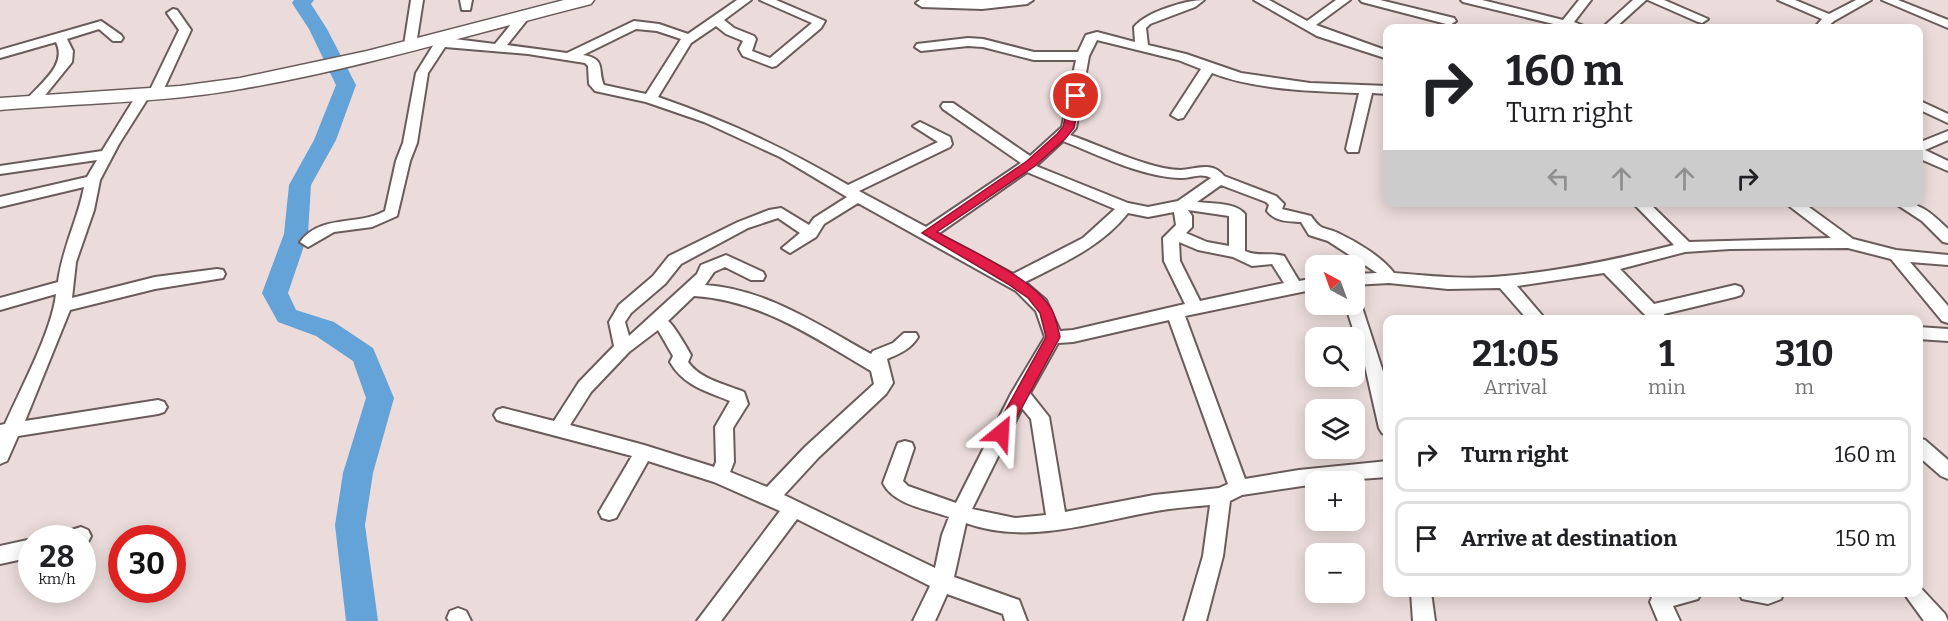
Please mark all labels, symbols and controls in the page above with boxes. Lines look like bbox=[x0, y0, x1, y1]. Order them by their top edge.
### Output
text: 160 m bbox=[1506, 46, 1623, 96]
icon: right bbox=[1407, 48, 1485, 126]
pin bbox=[1050, 70, 1101, 121]
icon: arrive bbox=[1059, 79, 1092, 112]
text: Turn right bbox=[1506, 97, 1633, 129]
icon: left bbox=[1542, 162, 1575, 195]
icon: ahead bbox=[1605, 162, 1638, 195]
icon: ahead bbox=[1668, 162, 1701, 195]
icon: right bbox=[1731, 162, 1764, 195]
north arrow bbox=[1305, 255, 1365, 315]
map controls bbox=[1305, 255, 1365, 603]
button: search bbox=[1305, 327, 1365, 387]
text: 21:05 bbox=[1472, 332, 1559, 376]
text: 1 bbox=[1659, 332, 1675, 376]
text: 310 bbox=[1775, 332, 1834, 376]
text: Arrival bbox=[1484, 375, 1547, 399]
text: min bbox=[1648, 375, 1686, 399]
text: m bbox=[1795, 375, 1814, 399]
button: layers bbox=[1305, 399, 1365, 459]
position arrow bbox=[969, 401, 1033, 465]
icon: right bbox=[1410, 438, 1443, 471]
text: Turn right bbox=[1461, 441, 1569, 468]
text: 160 m bbox=[1835, 441, 1896, 468]
button: + bbox=[1305, 471, 1365, 531]
icon: arrive bbox=[1410, 522, 1443, 555]
speed limit sign: 30 bbox=[108, 525, 186, 603]
text: Arrive at destination bbox=[1461, 525, 1677, 552]
text: 150 m bbox=[1836, 525, 1896, 552]
text: 28 bbox=[40, 539, 74, 575]
button: − bbox=[1305, 543, 1365, 603]
text: km/h bbox=[38, 570, 76, 588]

